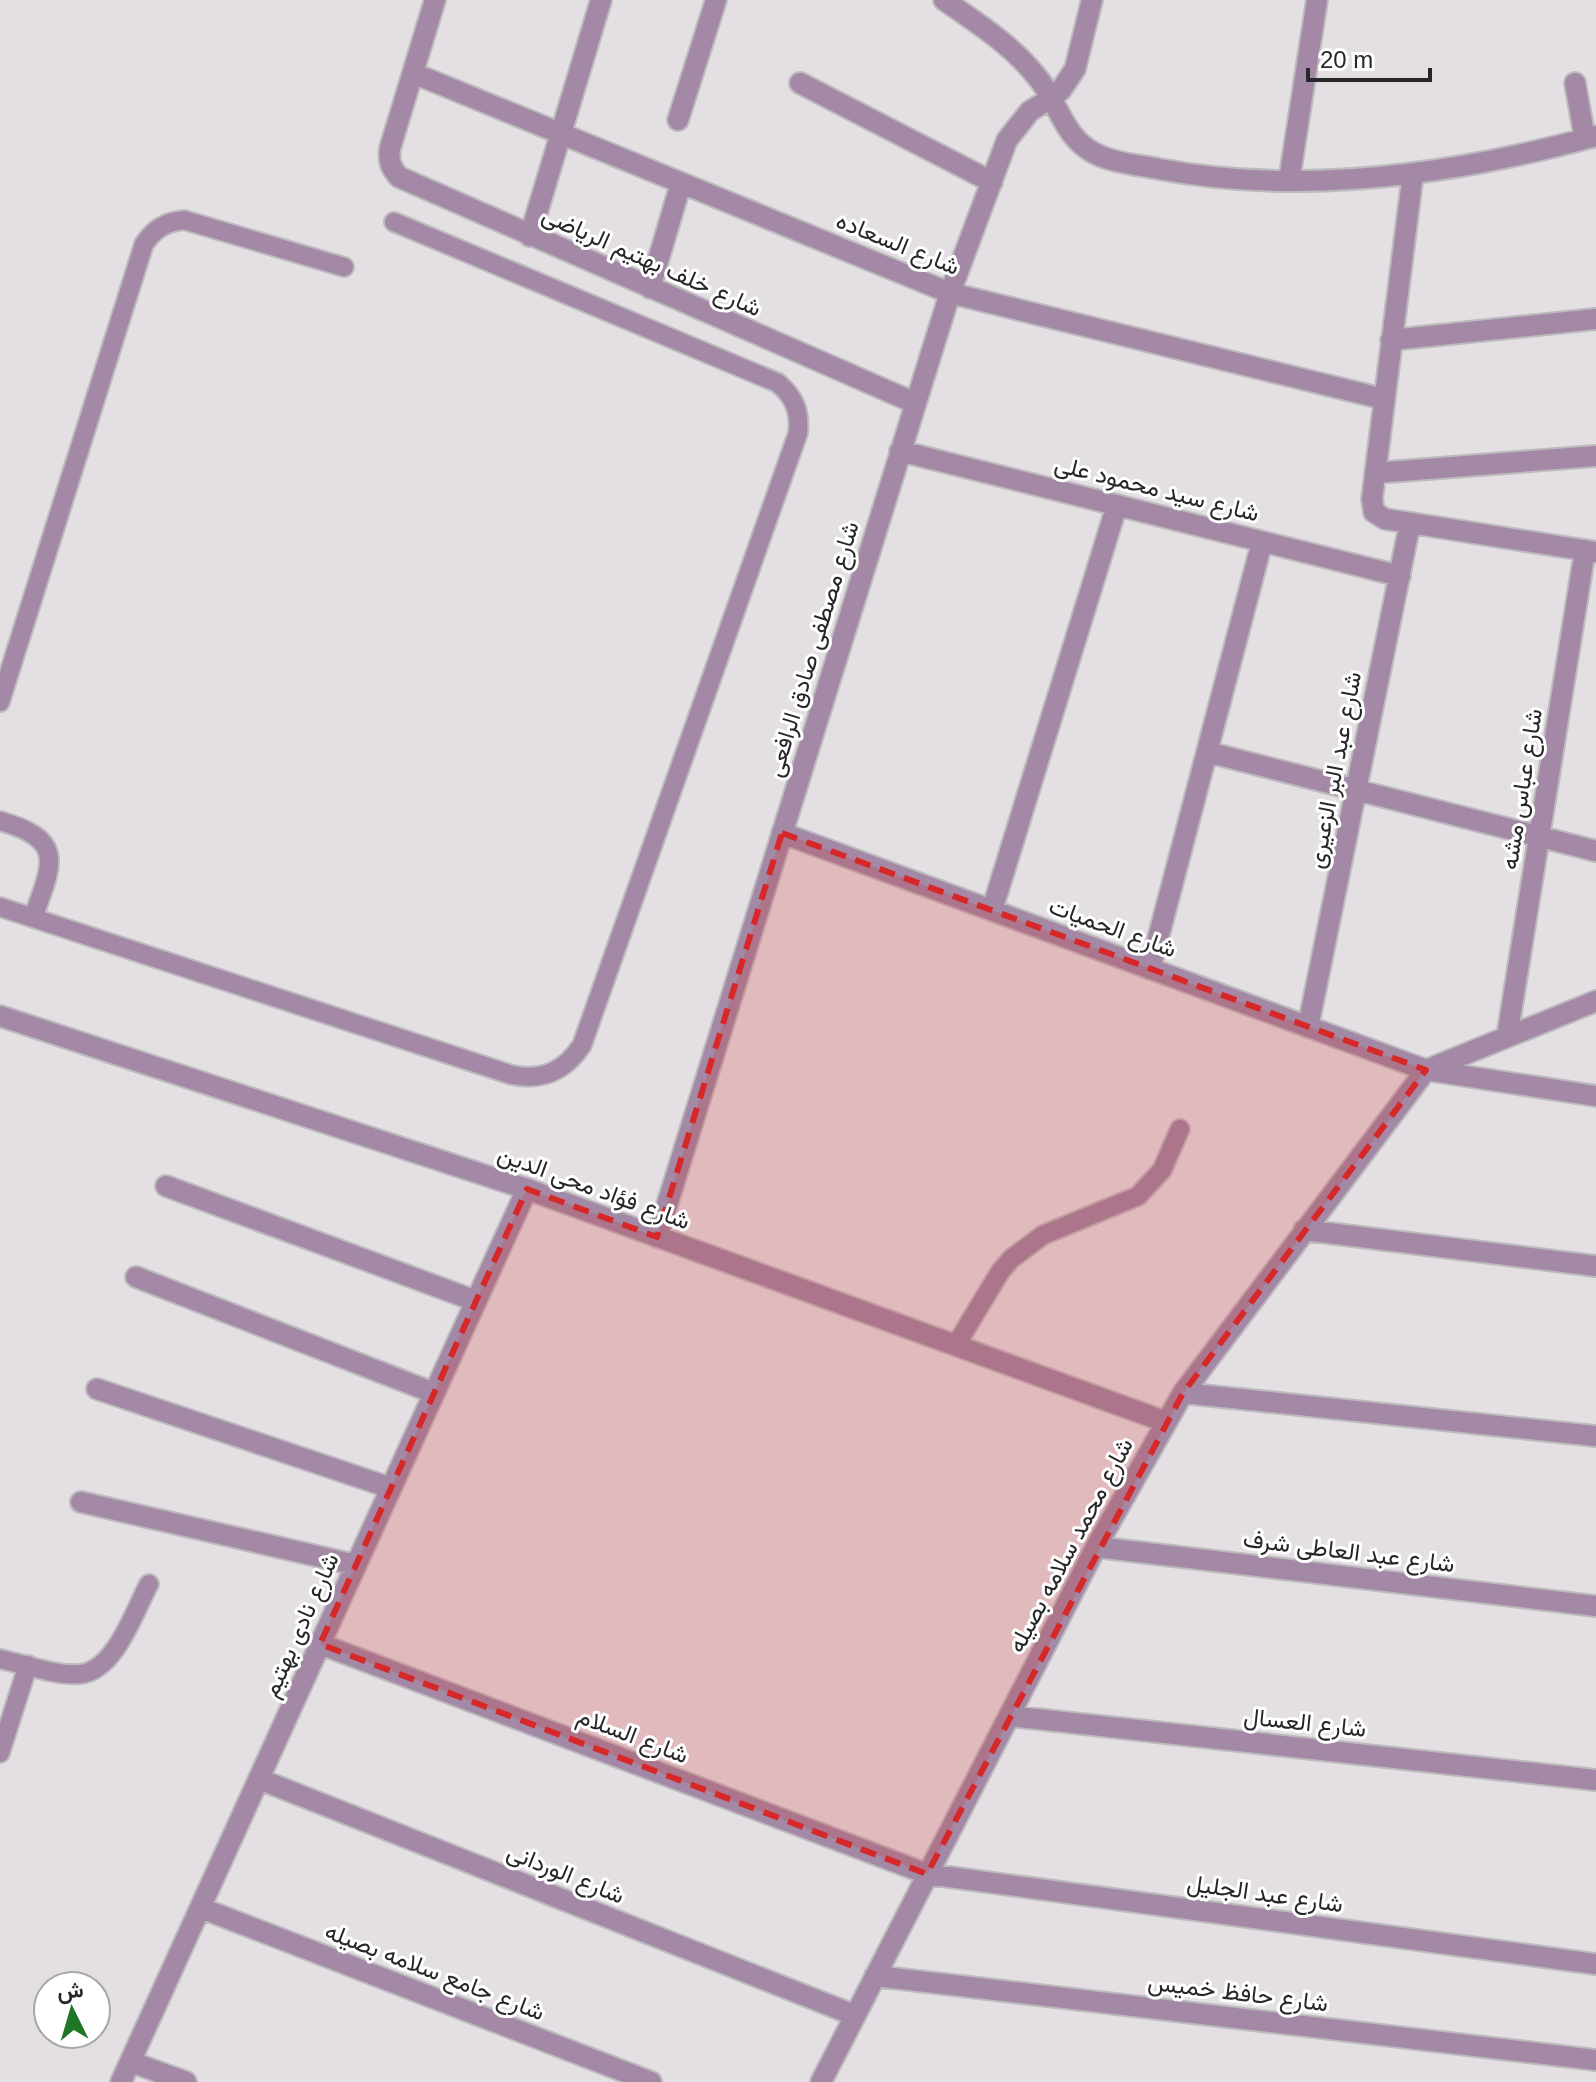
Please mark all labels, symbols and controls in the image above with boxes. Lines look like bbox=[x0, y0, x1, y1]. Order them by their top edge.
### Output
scale bar bbox=[1308, 32, 1430, 82]
text: 20 m bbox=[1320, 46, 1373, 73]
street label: شارع خلف بهتيم الرياضى bbox=[537, 200, 766, 324]
street label: شارع السعاده bbox=[831, 206, 963, 283]
street label: شارع سيد محمود على bbox=[1051, 450, 1262, 529]
street label: شارع مصطفى صادق الرافعى bbox=[760, 518, 867, 781]
street label: شارع عبد البر الزعيرى bbox=[1302, 669, 1369, 871]
street label: شارع عباس مشه bbox=[1495, 707, 1550, 872]
street label: شارع الحميات bbox=[1045, 891, 1180, 965]
street label: شارع فؤاد محى الدين bbox=[493, 1140, 694, 1237]
street label: شارع محمد سلامه بصيله bbox=[1002, 1433, 1141, 1658]
street label: شارع عبد العاطى شرف bbox=[1241, 1525, 1456, 1580]
street label: شارع نادى بهتيم bbox=[256, 1549, 347, 1702]
street label: شارع السلام bbox=[573, 1702, 692, 1771]
street label: شارع العسال bbox=[1242, 1702, 1368, 1745]
street label: شارع الوردانى bbox=[502, 1837, 628, 1912]
street label: شارع عبد الجليل bbox=[1185, 1869, 1345, 1920]
street label: شارع جامع سلامه بصيله bbox=[320, 1917, 549, 2029]
street label: شارع حافظ خميس bbox=[1146, 1968, 1330, 2019]
north arrow bbox=[32, 1970, 112, 2050]
text: ش bbox=[56, 1977, 85, 2005]

